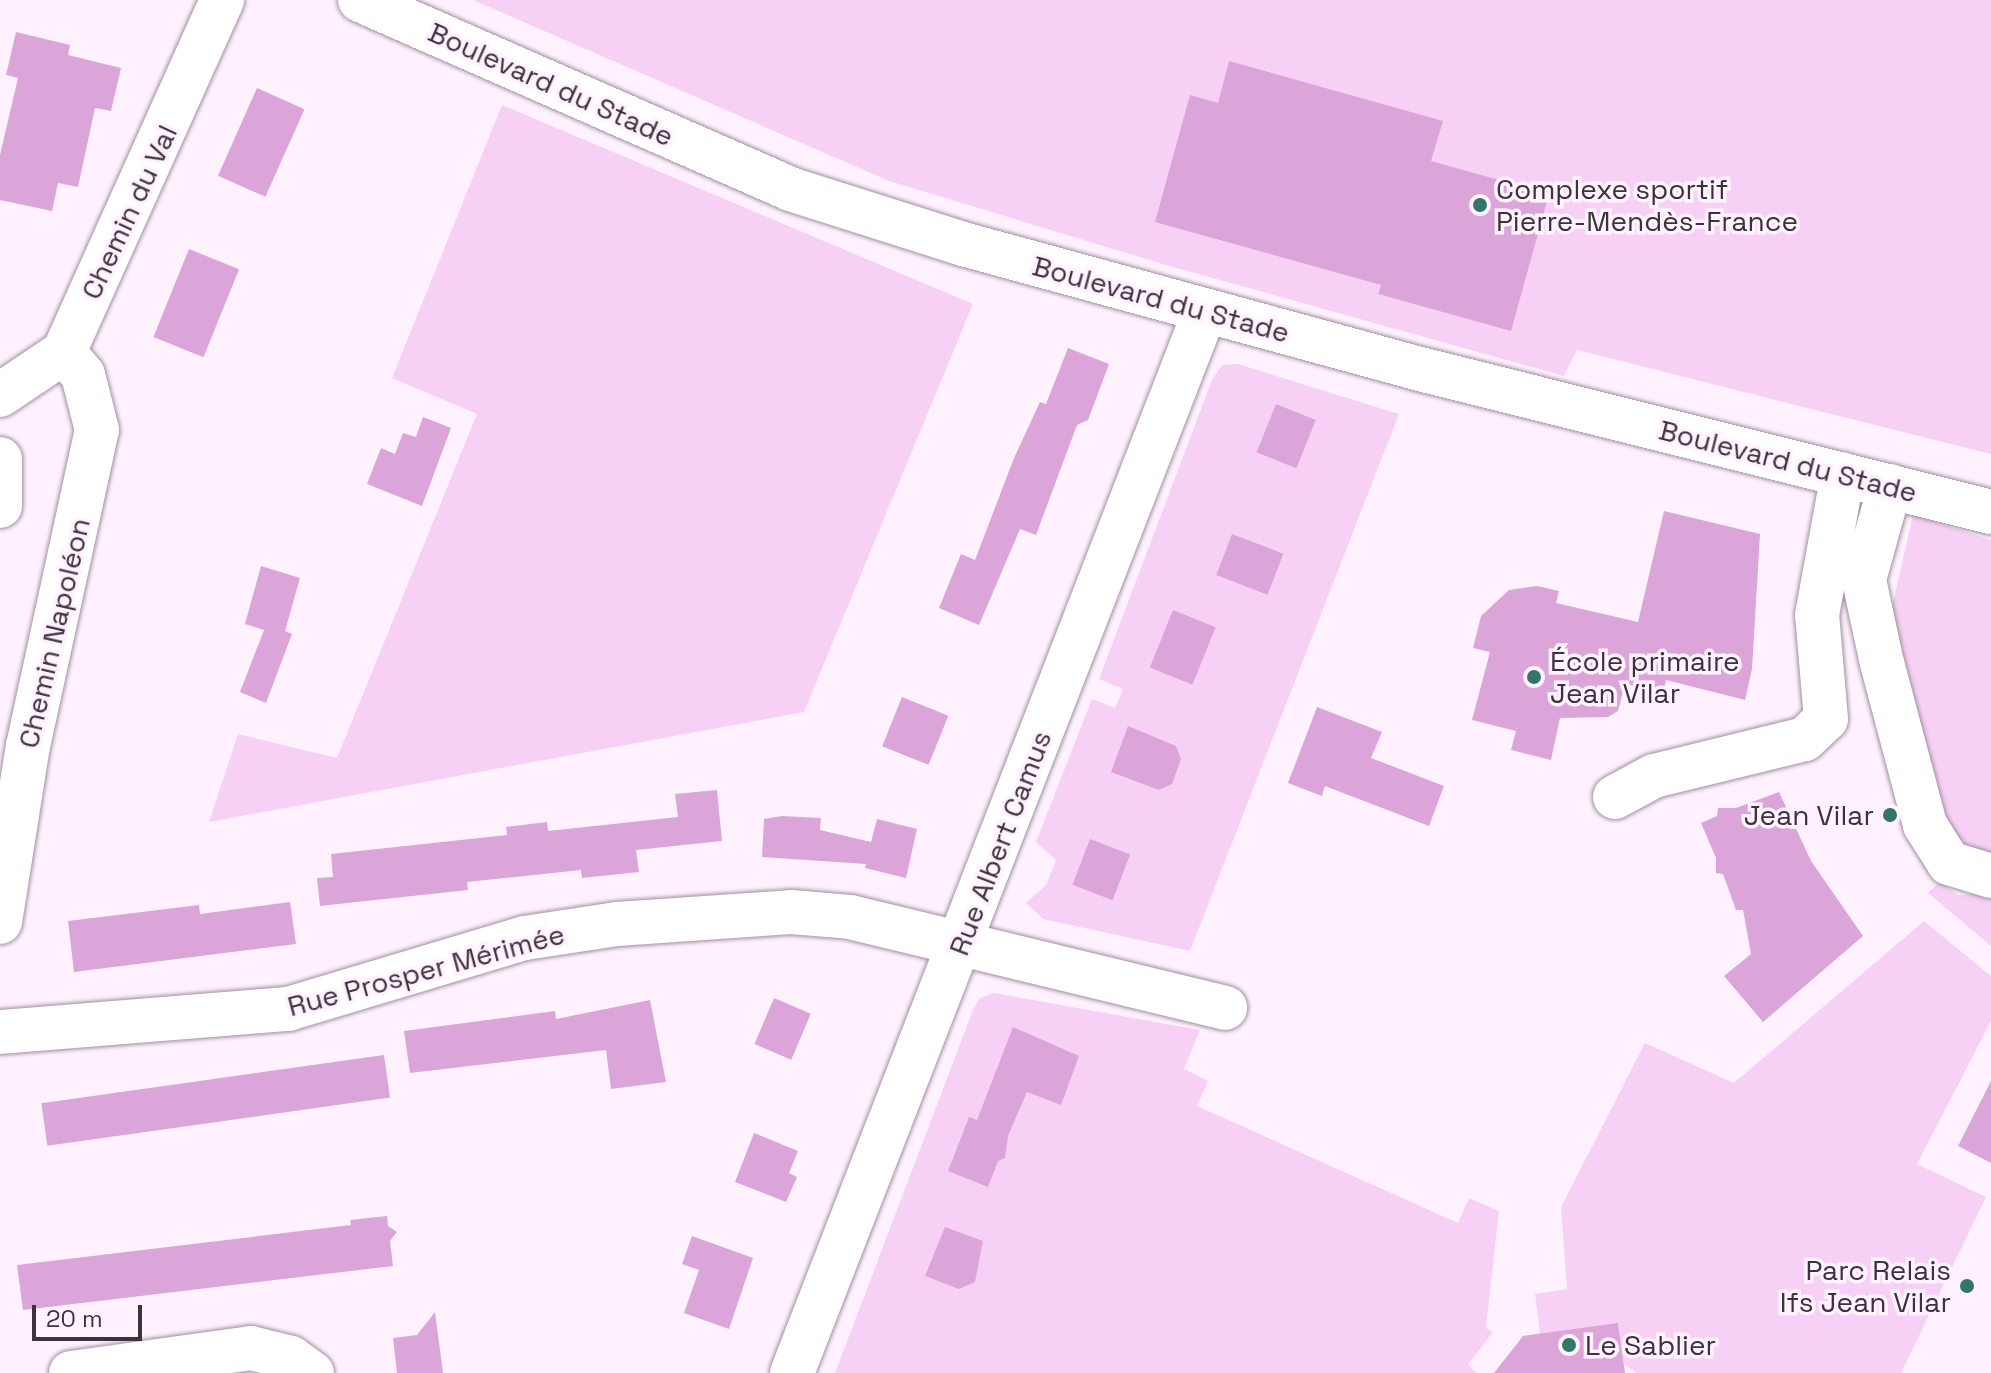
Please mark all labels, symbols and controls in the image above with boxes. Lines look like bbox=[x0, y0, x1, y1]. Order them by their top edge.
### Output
street label: Boulevard du Stade bbox=[423, 15, 679, 153]
street label: Chemin du Val bbox=[74, 119, 184, 305]
place label: Complexe sportif Pierre-Mendès-France bbox=[1496, 172, 1798, 238]
marker: Complexe sportif Pierre-Mendès-France bbox=[1471, 196, 1489, 214]
street label: Boulevard du Stade bbox=[1029, 249, 1293, 349]
street label: Boulevard du Stade bbox=[1656, 413, 1920, 509]
street label: Chemin Napoléon bbox=[11, 515, 97, 751]
place label: École primaire Jean Vilar bbox=[1550, 644, 1740, 710]
marker: École primaire Jean Vilar bbox=[1525, 668, 1543, 686]
street label: Rue Albert Camus bbox=[942, 726, 1058, 960]
place label: Jean Vilar bbox=[1743, 798, 1874, 832]
marker: Jean Vilar bbox=[1881, 806, 1899, 824]
street label: Rue Prosper Mérimée bbox=[284, 917, 568, 1023]
place label: Parc Relais Ifs Jean Vilar bbox=[1779, 1253, 1951, 1319]
marker: Parc Relais Ifs Jean Vilar bbox=[1958, 1277, 1976, 1295]
scale bar bbox=[36, 1289, 146, 1339]
text: 20 m bbox=[46, 1303, 103, 1334]
place label: Le Sablier bbox=[1585, 1328, 1716, 1362]
marker: Le Sablier bbox=[1560, 1336, 1578, 1354]

